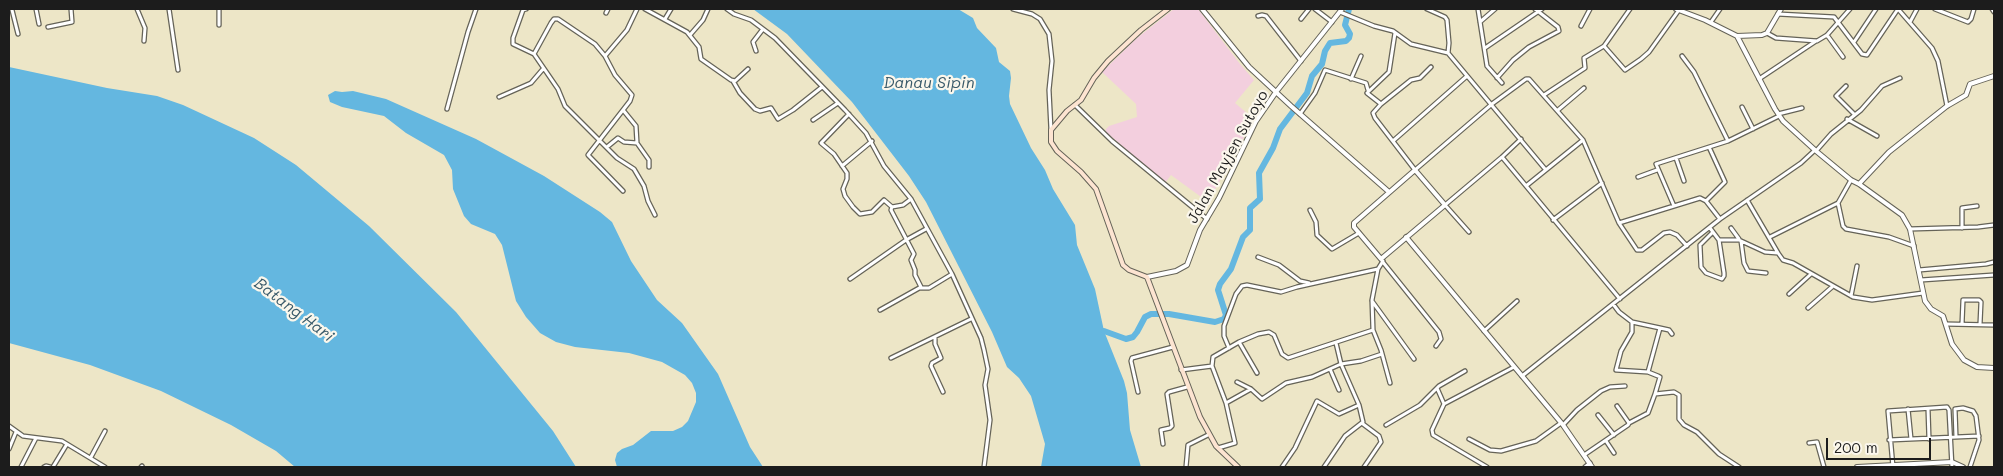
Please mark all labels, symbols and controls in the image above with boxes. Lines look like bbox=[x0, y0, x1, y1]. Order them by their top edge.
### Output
water label: Danau Sipin bbox=[883, 73, 975, 93]
street label: Jalan Mayjen Sutoyo bbox=[1184, 87, 1272, 227]
water label: Batang Hari bbox=[250, 274, 338, 346]
scale bar bbox=[1828, 428, 1933, 460]
text: 200 m bbox=[1834, 437, 1878, 457]

